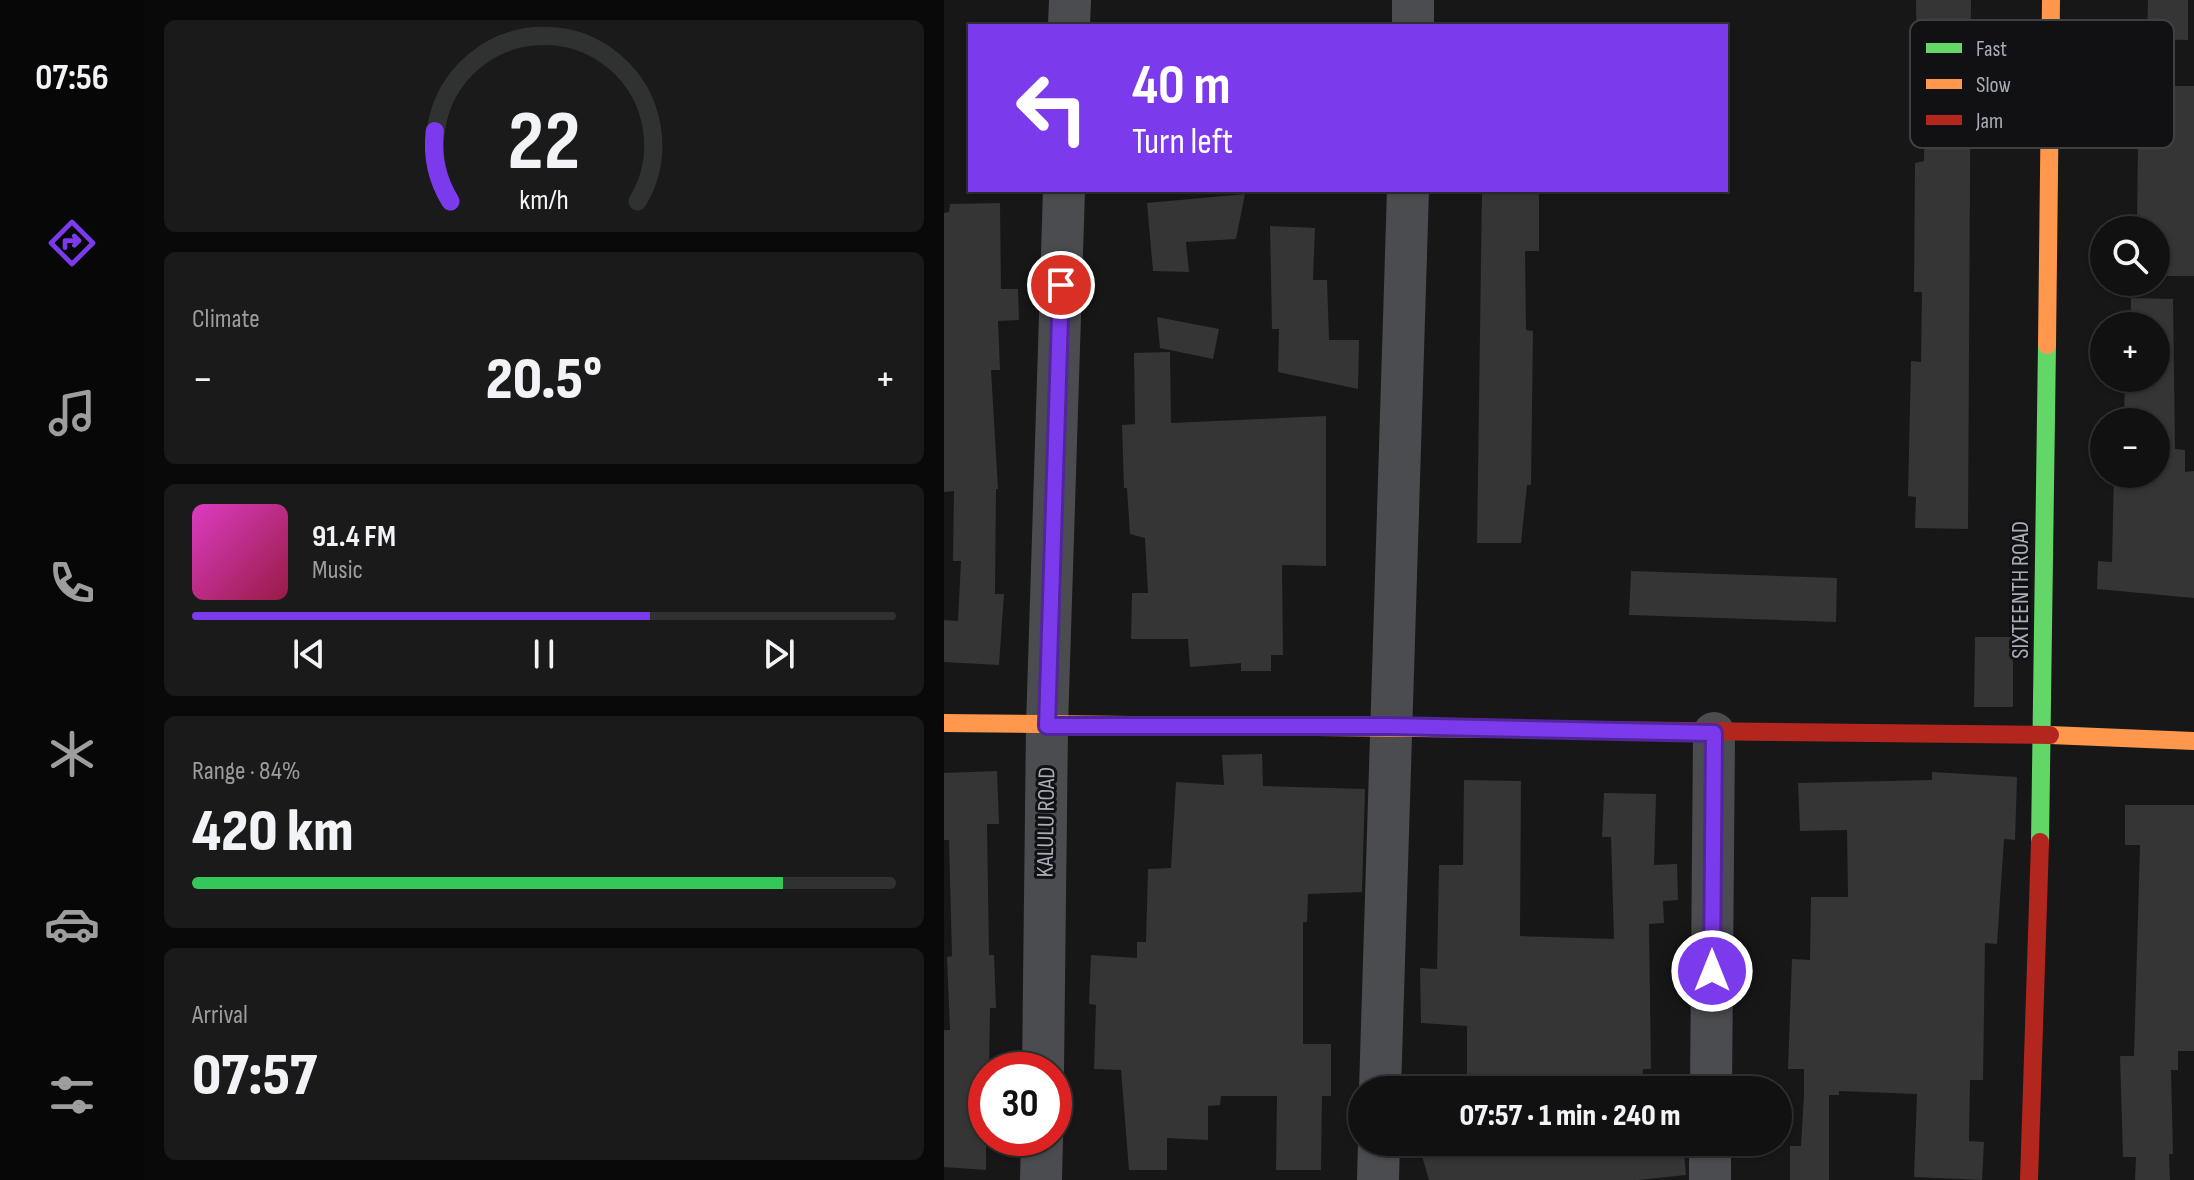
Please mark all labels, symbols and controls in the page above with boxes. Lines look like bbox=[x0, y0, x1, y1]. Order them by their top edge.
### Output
legend bbox=[1910, 20, 2174, 148]
text: Fast bbox=[1976, 36, 2007, 63]
text: 40 m bbox=[1132, 53, 1231, 120]
icon: left bbox=[1000, 56, 1104, 160]
text: 07:56 bbox=[35, 57, 109, 100]
text: Slow bbox=[1976, 72, 2011, 99]
text: 22 bbox=[508, 93, 580, 193]
text: Jam bbox=[1975, 108, 2003, 135]
text: Turn left bbox=[1132, 121, 1233, 164]
text: km/h bbox=[519, 183, 569, 218]
icon: directions bbox=[44, 215, 100, 271]
map controls bbox=[2090, 216, 2170, 488]
button: search bbox=[2090, 216, 2170, 296]
pin bbox=[1027, 251, 1095, 319]
icon: arrive bbox=[1039, 263, 1083, 307]
text: Climate bbox=[192, 304, 260, 335]
button: + bbox=[2090, 312, 2170, 392]
text: 20.5° bbox=[486, 344, 602, 416]
text: − bbox=[192, 353, 214, 406]
text: + bbox=[874, 353, 896, 406]
icon: music bbox=[44, 385, 100, 441]
button: − bbox=[2090, 408, 2170, 488]
text: 91.4 FM bbox=[312, 519, 396, 555]
street label: SIXTEENTH ROAD bbox=[2006, 521, 2035, 659]
icon: phone bbox=[44, 555, 100, 611]
text: Music bbox=[312, 555, 363, 586]
icon: previous bbox=[287, 632, 331, 676]
icon: pause bbox=[522, 632, 566, 676]
icon: next bbox=[757, 632, 801, 676]
icon: climate bbox=[44, 726, 100, 782]
text: Range · 84% bbox=[192, 756, 301, 787]
street label: KALULU ROAD bbox=[1031, 766, 1061, 878]
text: 420 km bbox=[192, 796, 354, 868]
icon: car bbox=[44, 896, 100, 952]
position arrow bbox=[1670, 929, 1754, 1013]
text: Arrival bbox=[192, 1000, 248, 1031]
text: 07:57 bbox=[192, 1040, 317, 1112]
speed limit sign: 30 bbox=[968, 1052, 1072, 1156]
icon: filters bbox=[44, 1067, 100, 1123]
text: 07:57 · 1 min · 240 m bbox=[1460, 1098, 1680, 1134]

